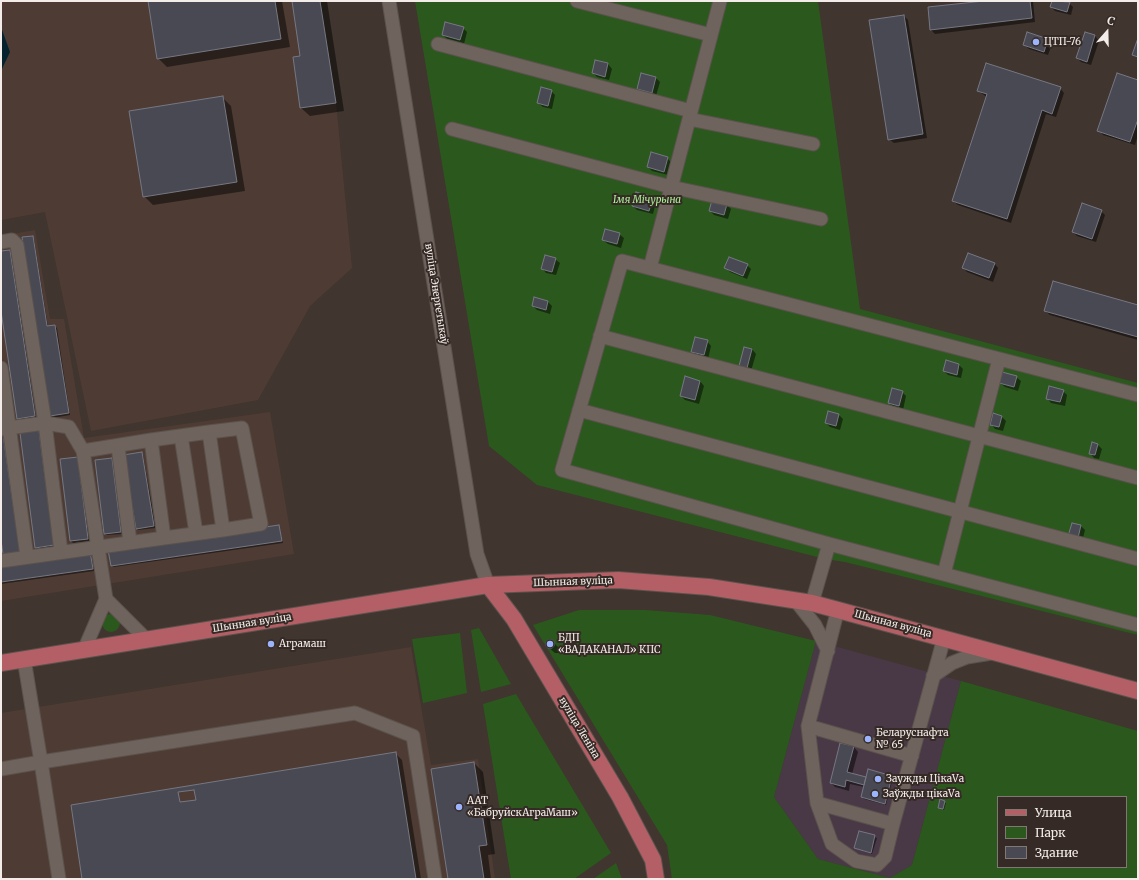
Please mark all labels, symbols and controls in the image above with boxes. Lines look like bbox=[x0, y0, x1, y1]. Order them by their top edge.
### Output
north arrow bbox=[1087, 12, 1127, 52]
text: С bbox=[1105, 13, 1117, 29]
place label: ЦТП-76 bbox=[1044, 36, 1081, 48]
marker: ЦТП-76 bbox=[1031, 37, 1041, 47]
park label: Імя Мічурына bbox=[613, 194, 681, 206]
street label: вуліца Энергетыкаў bbox=[422, 243, 450, 345]
street label: Шынная вуліца bbox=[533, 575, 613, 589]
street label: Шынная вуліца bbox=[853, 608, 933, 640]
street label: Шынная вуліца bbox=[212, 611, 292, 635]
place label: БДП «ВАДАКАНАЛ» КПС bbox=[558, 632, 660, 656]
place label: Аграмаш bbox=[279, 638, 326, 650]
marker: Аграмаш bbox=[266, 639, 276, 649]
marker: БДП «ВАДАКАНАЛ» КПС bbox=[545, 639, 555, 649]
street label: вуліца Леніна bbox=[556, 695, 602, 761]
place label: Беларуснафта № 65 bbox=[876, 727, 949, 750]
marker: Беларуснафта № 65 bbox=[863, 734, 873, 744]
place label: Заужды ЦікаVа bbox=[886, 773, 964, 785]
marker: Заужды ЦікаVа bbox=[873, 774, 883, 784]
place label: Заўжды цікаVа bbox=[883, 788, 960, 800]
marker: Заўжды цікаVа bbox=[870, 789, 880, 799]
place label: ААТ «БабруйскАграМаш» bbox=[467, 795, 578, 818]
legend bbox=[997, 796, 1127, 868]
marker: ААТ «БабруйскАграМаш» bbox=[454, 802, 464, 812]
text: Улица bbox=[1035, 805, 1072, 820]
text: Парк bbox=[1035, 825, 1066, 840]
text: Здание bbox=[1035, 845, 1078, 860]

